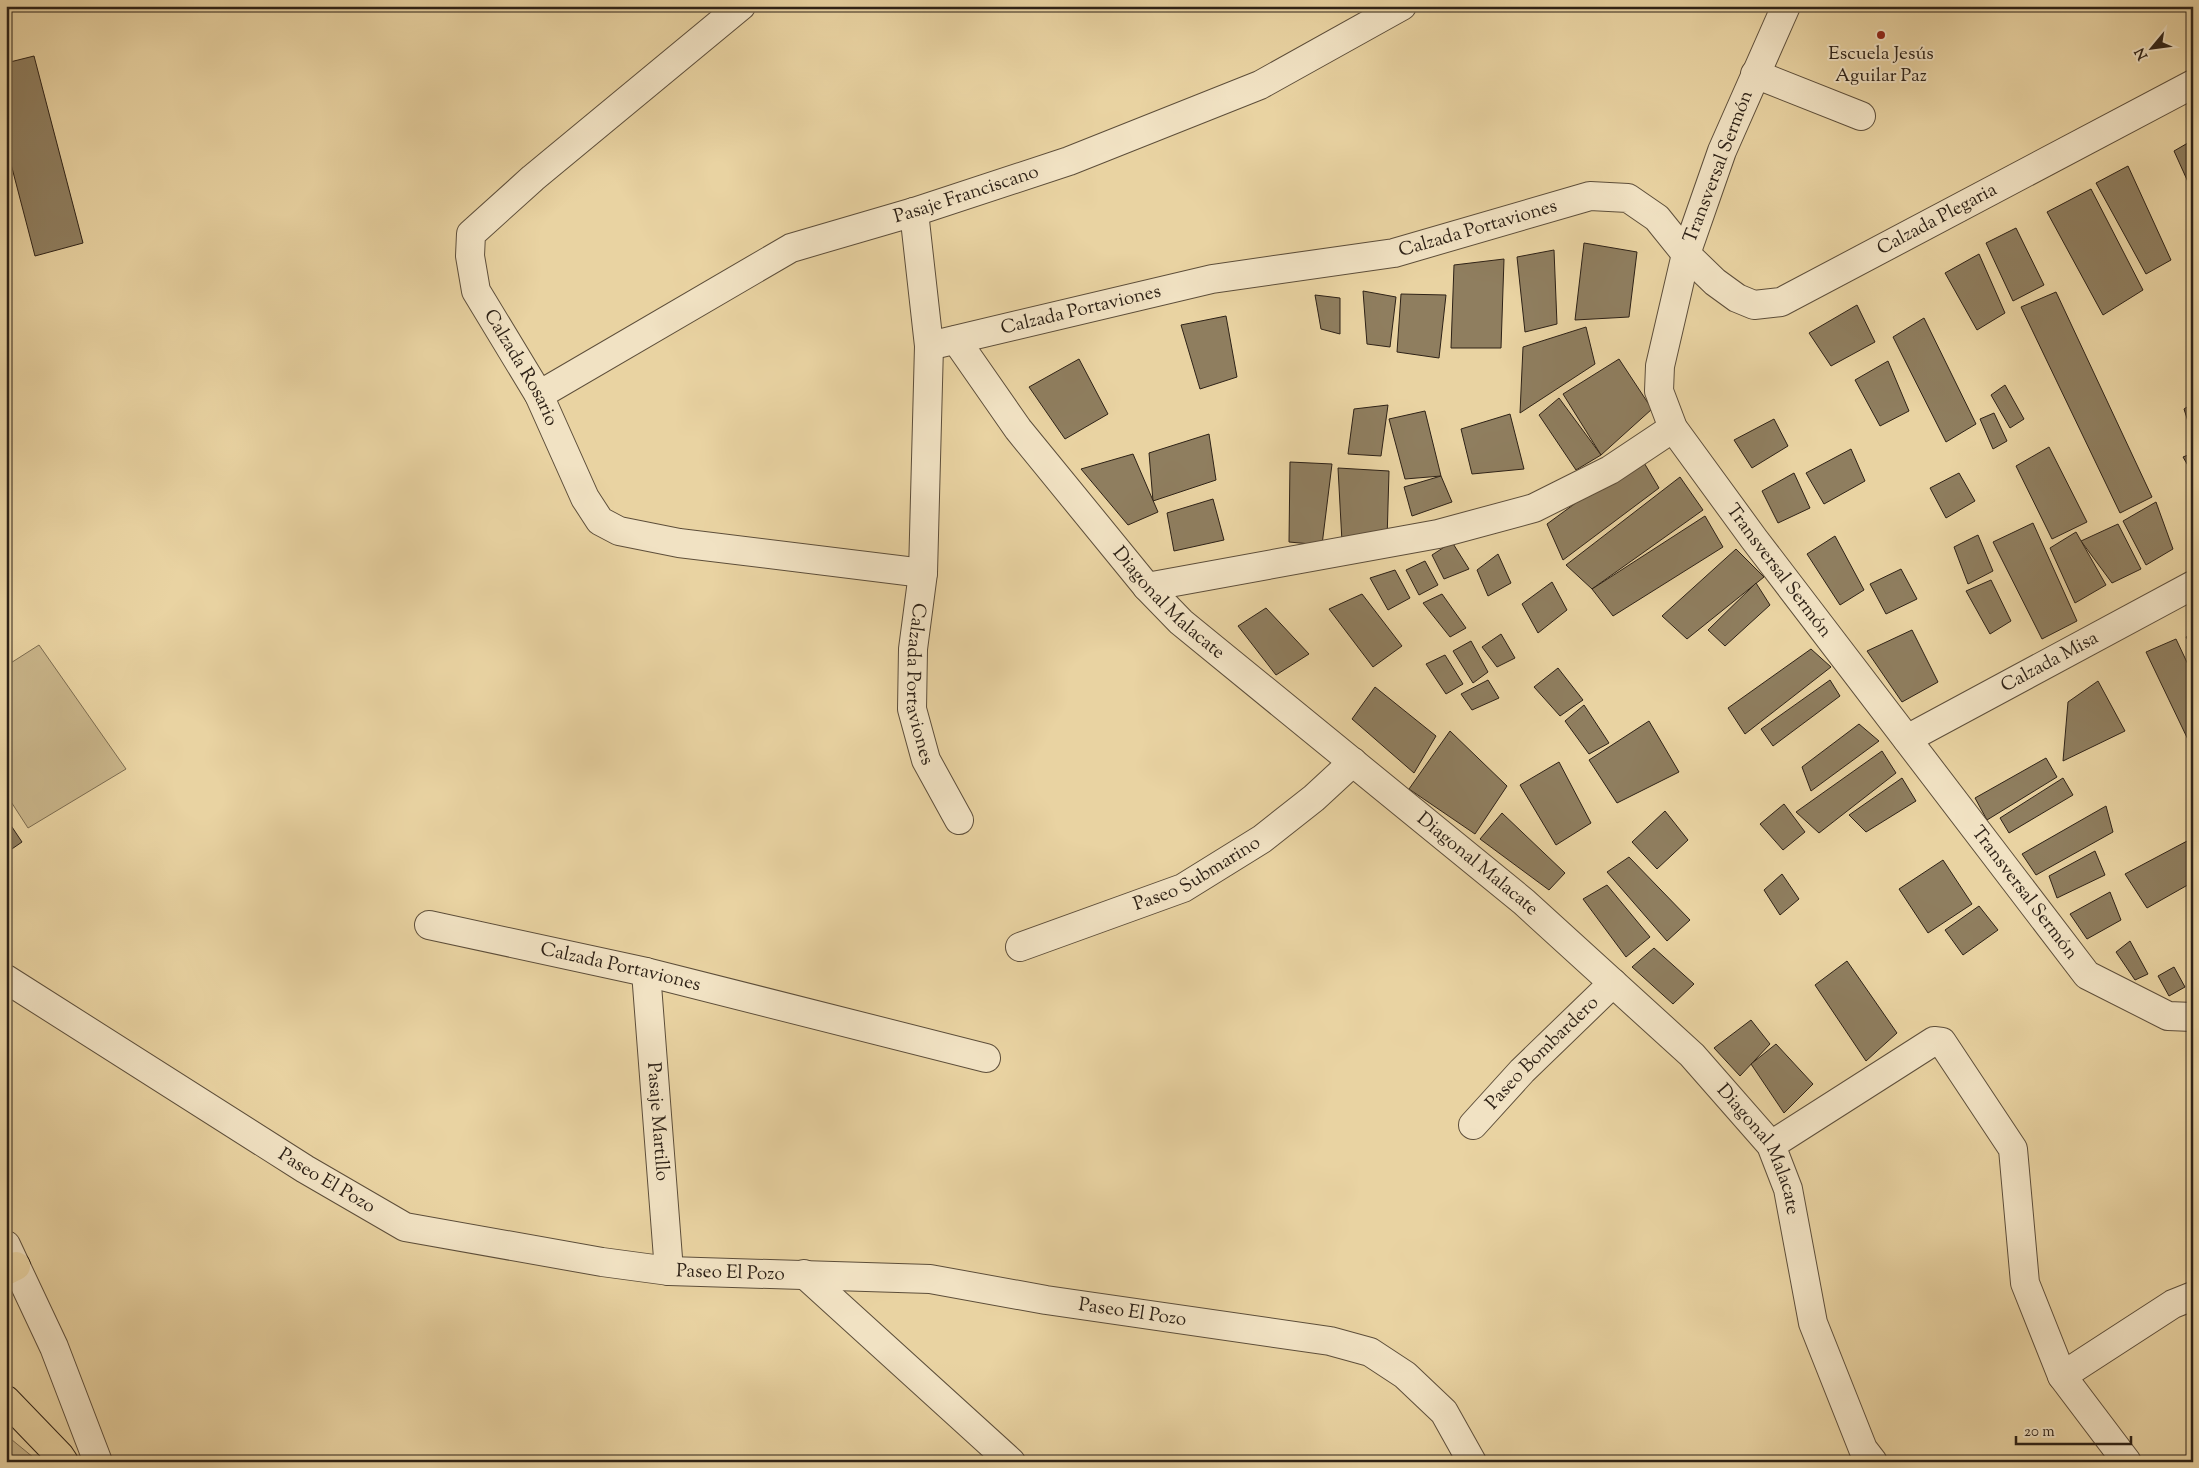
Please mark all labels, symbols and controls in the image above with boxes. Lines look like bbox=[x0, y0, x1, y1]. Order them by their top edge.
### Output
north arrow bbox=[2126, 22, 2176, 72]
marker: Escuela Jesús Aguilar Paz bbox=[1875, 29, 1887, 41]
place label: Escuela Jesús Aguilar Paz bbox=[1828, 41, 1934, 90]
text: N bbox=[2131, 44, 2154, 63]
street label: Transversal Sermón bbox=[1677, 87, 1761, 247]
street label: Pasaje Franciscano bbox=[891, 158, 1042, 231]
street label: Calzada Plegaria bbox=[1872, 176, 2002, 262]
street label: Calzada Portaviones bbox=[1395, 193, 1560, 264]
street label: Calzada Portaviones bbox=[998, 278, 1164, 342]
street label: Calzada Rosario bbox=[477, 304, 565, 430]
street label: Transversal Sermón bbox=[1719, 498, 1838, 644]
street label: Diagonal Malacate bbox=[1106, 541, 1231, 666]
street label: Calzada Portaviones bbox=[898, 601, 940, 770]
street label: Calzada Misa bbox=[1996, 625, 2104, 700]
street label: Diagonal Malacate bbox=[1411, 806, 1544, 922]
street label: Transversal Sermón bbox=[1965, 821, 2084, 965]
street label: Paseo Submarino bbox=[1130, 830, 1266, 918]
street label: Calzada Portaviones bbox=[538, 936, 704, 999]
street label: Paseo Bombardero bbox=[1479, 990, 1605, 1116]
street label: Pasaje Martillo bbox=[639, 1061, 676, 1182]
street label: Diagonal Malacate bbox=[1710, 1078, 1806, 1217]
street label: Paseo El Pozo bbox=[273, 1142, 380, 1220]
street label: Paseo El Pozo bbox=[676, 1258, 785, 1288]
street label: Paseo El Pozo bbox=[1077, 1291, 1188, 1334]
scale bar bbox=[2016, 1413, 2132, 1445]
text: 20 m bbox=[2024, 1422, 2055, 1443]

